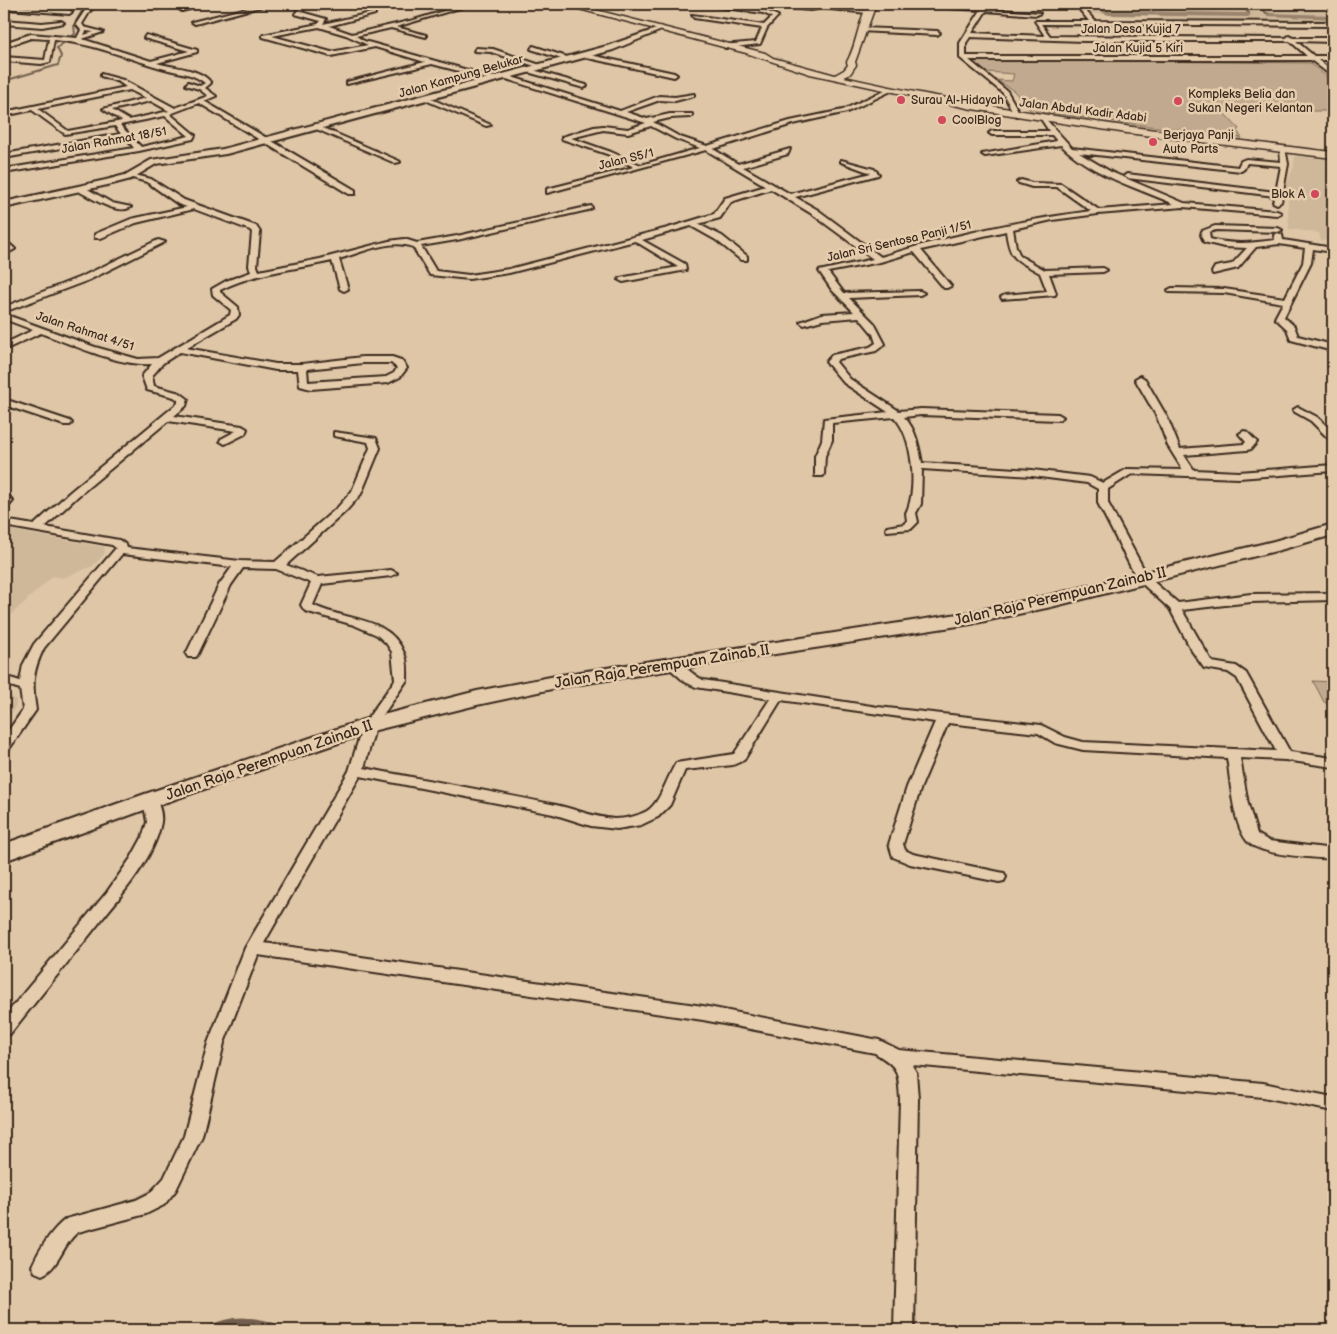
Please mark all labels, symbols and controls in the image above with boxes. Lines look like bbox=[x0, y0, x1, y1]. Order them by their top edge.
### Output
street label: Jalan Desa Kujid 7 bbox=[1081, 22, 1181, 37]
street label: Jalan Kujid 5 Kiri bbox=[1093, 41, 1183, 56]
street label: Jalan Kampung Belukar bbox=[397, 51, 526, 101]
place label: Kompleks Belia dan Sukan Negeri Kelantan bbox=[1188, 87, 1313, 116]
place label: Surau Al-Hidayah bbox=[911, 93, 1004, 108]
marker: Surau Al-Hidayah bbox=[895, 94, 907, 106]
street label: Jalan Abdul Kadir Adabi bbox=[1019, 95, 1147, 126]
marker: Kompleks Belia dan Sukan Negeri Kelantan bbox=[1172, 95, 1184, 107]
place label: CoolBlog bbox=[952, 113, 1001, 128]
marker: CoolBlog bbox=[936, 114, 948, 126]
street label: Jalan Rahmat 18/51 bbox=[60, 124, 168, 157]
place label: Berjaya Panji Auto Parts bbox=[1163, 128, 1234, 157]
marker: Berjaya Panji Auto Parts bbox=[1147, 136, 1159, 148]
street label: Jalan S5/1 bbox=[597, 145, 655, 174]
place label: Blok A bbox=[1271, 187, 1306, 202]
marker: Blok A bbox=[1309, 188, 1321, 200]
street label: Jalan Sri Sentosa Panji 1/51 bbox=[825, 218, 973, 265]
street label: Jalan Rahmat 4/51 bbox=[34, 309, 136, 354]
street label: Jalan Raja Perempuan Zainab II bbox=[952, 563, 1169, 630]
street label: Jalan Raja Perempuan Zainab II bbox=[553, 640, 771, 693]
street label: Jalan Raja Perempuan Zainab II bbox=[163, 716, 375, 805]

